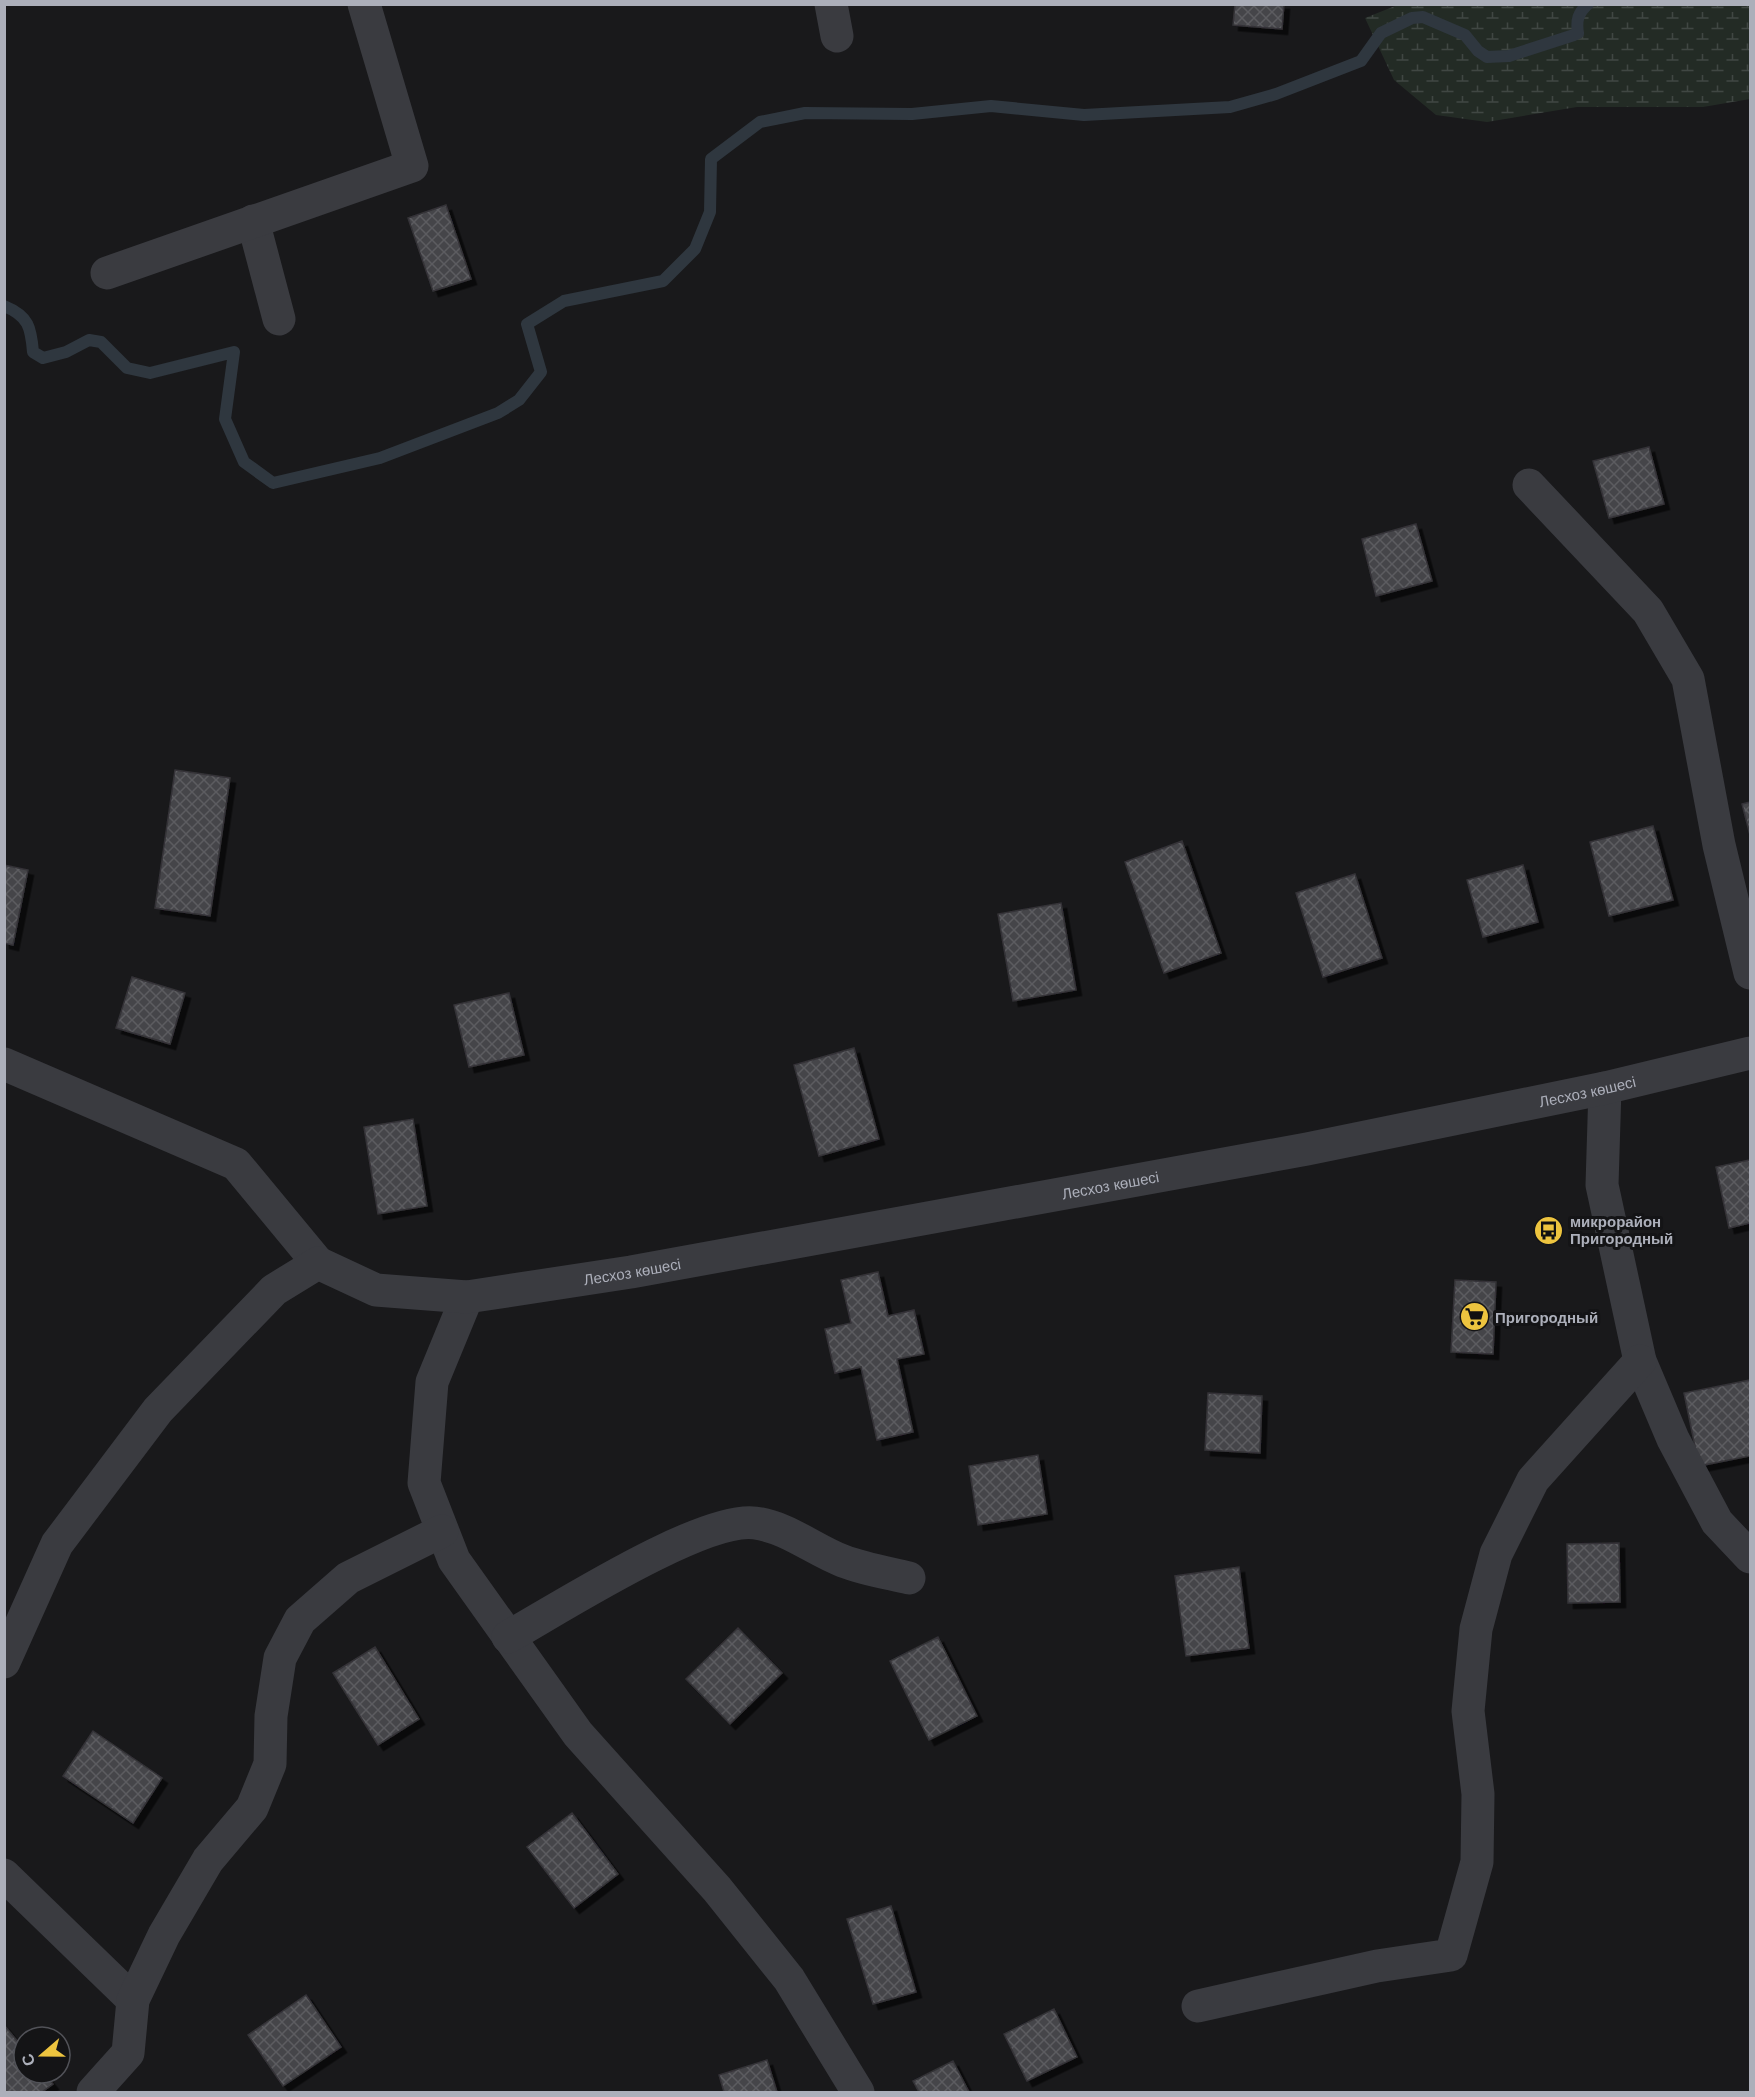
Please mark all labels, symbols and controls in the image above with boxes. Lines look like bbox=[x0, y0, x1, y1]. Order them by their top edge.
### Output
street label: Лесхоз көшесі bbox=[1537, 1072, 1637, 1110]
street label: Лесхоз көшесі bbox=[1060, 1168, 1160, 1202]
place label: микрорайон Пригородный bbox=[1570, 1213, 1673, 1247]
bus stop icon: микрорайон Пригородный bbox=[1533, 1214, 1565, 1246]
street label: Лесхоз көшесі bbox=[582, 1255, 682, 1288]
supermarket icon: Пригородный bbox=[1458, 1301, 1490, 1333]
place label: Пригородный bbox=[1495, 1309, 1598, 1326]
north arrow bbox=[12, 2025, 72, 2085]
text: С bbox=[18, 2051, 38, 2068]

